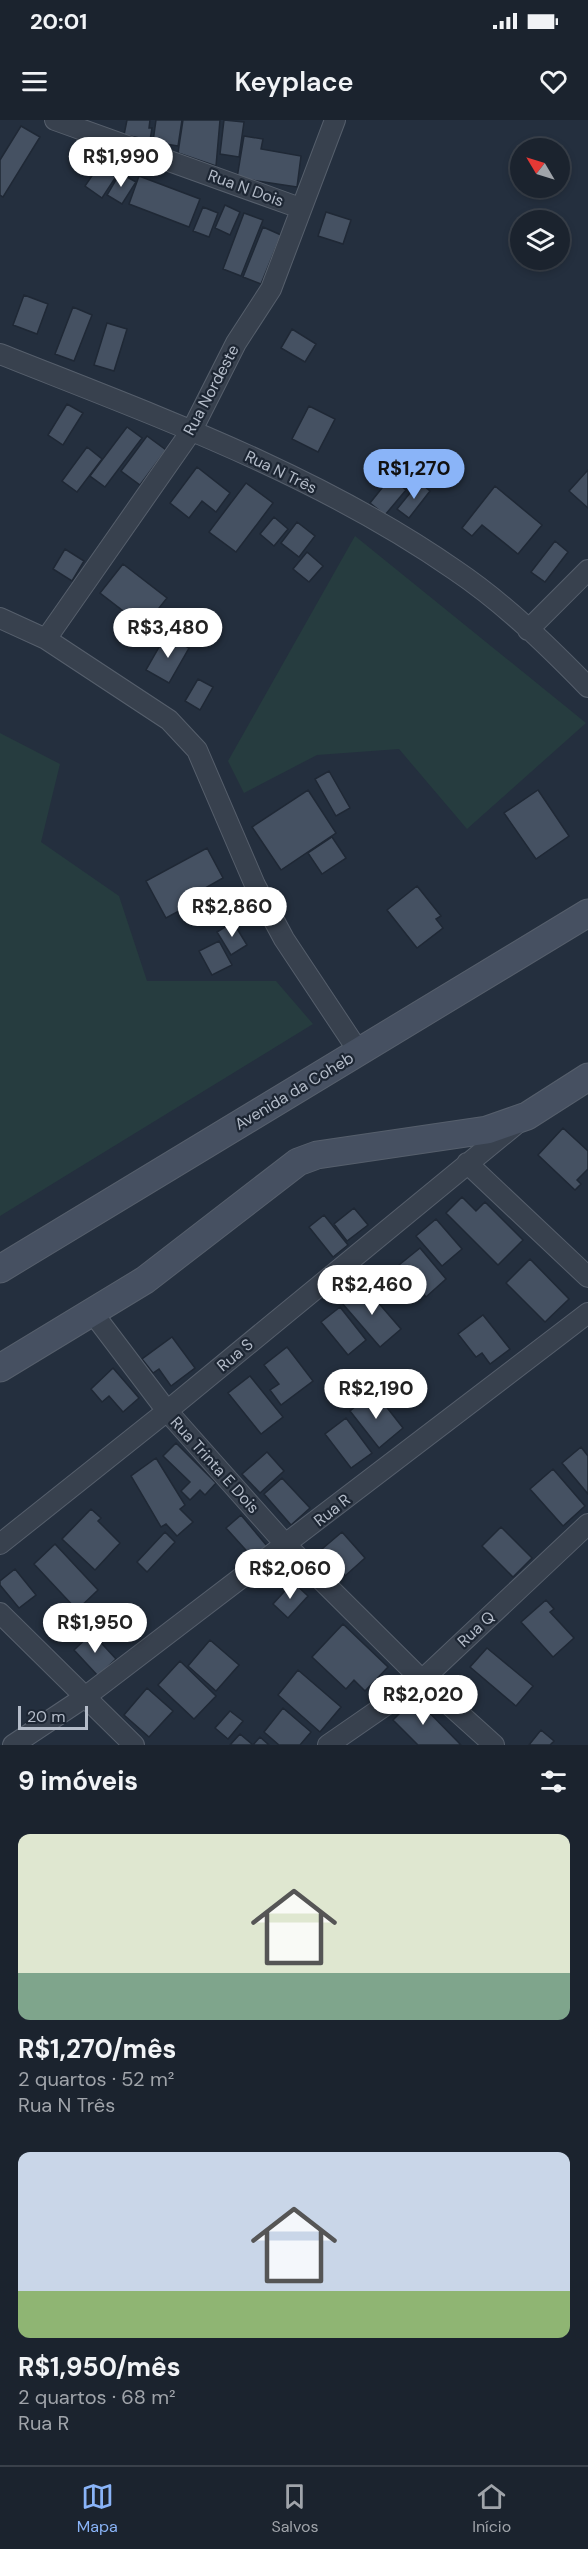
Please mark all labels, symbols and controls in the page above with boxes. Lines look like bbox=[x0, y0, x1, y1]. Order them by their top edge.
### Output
text: 20:01 bbox=[30, 7, 87, 36]
text: Keyplace bbox=[234, 64, 354, 99]
icon: menu bbox=[18, 65, 51, 98]
icon: heart bbox=[537, 65, 570, 98]
pin: R$1,990 bbox=[66, 137, 176, 188]
north arrow bbox=[510, 138, 570, 198]
map controls bbox=[510, 138, 570, 270]
text: R$1,990 bbox=[83, 143, 159, 169]
street label: Rua N Dois bbox=[205, 165, 287, 211]
button: layers bbox=[510, 210, 570, 270]
street label: Rua Nordeste bbox=[178, 341, 244, 439]
street label: Rua N Três bbox=[241, 446, 321, 498]
pin: R$1,270 bbox=[359, 449, 469, 500]
text: R$1,270 bbox=[377, 455, 451, 481]
pin: R$3,480 bbox=[113, 608, 223, 659]
text: R$3,480 bbox=[127, 614, 209, 640]
pin: R$2,860 bbox=[177, 887, 287, 938]
text: R$2,860 bbox=[192, 893, 272, 919]
street label: Avenida da Coheb bbox=[231, 1047, 357, 1135]
pin: R$2,460 bbox=[317, 1265, 427, 1316]
text: R$2,460 bbox=[332, 1271, 412, 1297]
street label: Rua S bbox=[213, 1334, 257, 1376]
pin: R$2,190 bbox=[321, 1369, 431, 1420]
text: R$2,190 bbox=[338, 1375, 414, 1401]
street label: Rua Trinta E Dois bbox=[166, 1412, 264, 1518]
street label: Rua R bbox=[309, 1489, 355, 1531]
pin: R$2,060 bbox=[235, 1549, 345, 1600]
text: R$2,060 bbox=[249, 1555, 331, 1581]
pin: R$1,950 bbox=[40, 1603, 150, 1654]
street label: Rua Q bbox=[453, 1606, 499, 1652]
text: R$1,950 bbox=[57, 1609, 133, 1635]
pin: R$2,020 bbox=[368, 1675, 478, 1726]
text: R$2,020 bbox=[383, 1681, 463, 1707]
scale bar bbox=[18, 1703, 88, 1730]
text: 20 m bbox=[27, 1706, 66, 1727]
text: 9 imóveis bbox=[18, 1764, 138, 1798]
icon: filters bbox=[537, 1765, 570, 1798]
icon: home bbox=[240, 1873, 348, 1981]
text: R$1,270/mês bbox=[18, 2032, 176, 2066]
text: 2 quartos · 52 m² bbox=[18, 2066, 174, 2092]
text: Rua N Três bbox=[18, 2092, 115, 2118]
icon: home bbox=[240, 2191, 348, 2299]
text: R$1,950/mês bbox=[18, 2350, 180, 2384]
text: 2 quartos · 68 m² bbox=[18, 2384, 176, 2410]
text: Rua R bbox=[18, 2410, 69, 2436]
tab: Mapa bbox=[77, 2480, 118, 2537]
tab: Salvos bbox=[271, 2480, 319, 2537]
tab: Início bbox=[472, 2480, 511, 2537]

